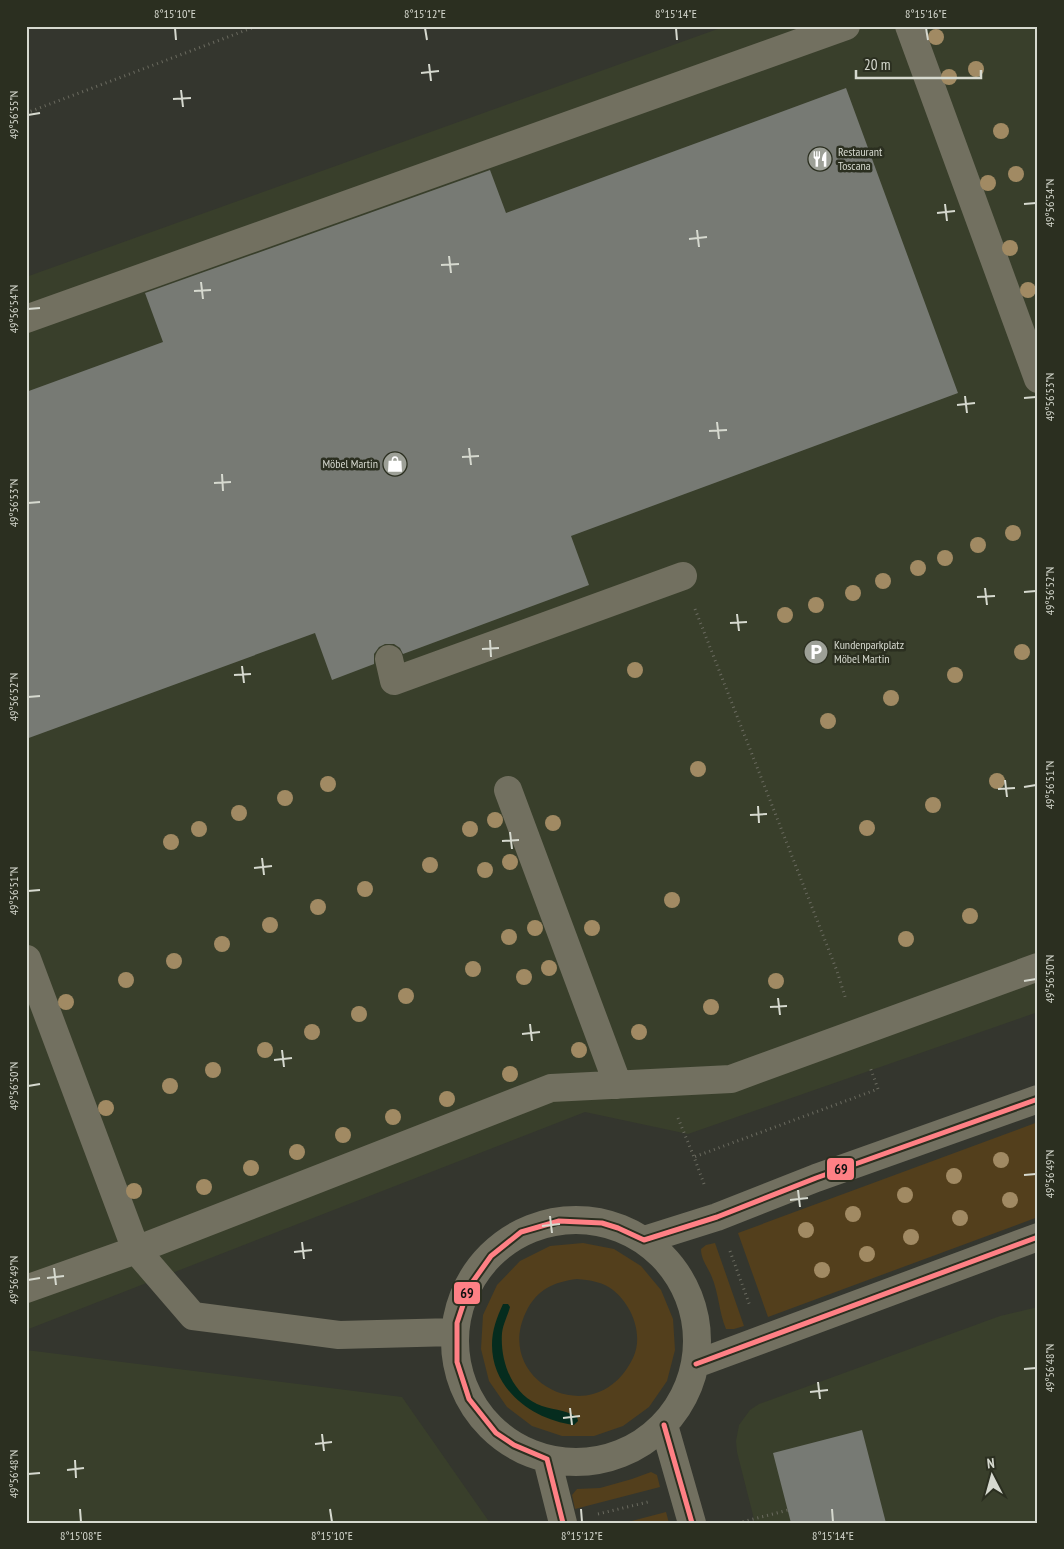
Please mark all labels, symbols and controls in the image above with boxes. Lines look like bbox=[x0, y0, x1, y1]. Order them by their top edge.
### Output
text: 8°15'10"E bbox=[154, 6, 196, 21]
text: 8°15'12"E bbox=[404, 6, 446, 21]
text: 8°15'14"E bbox=[655, 6, 697, 21]
text: 8°15'16"E bbox=[905, 6, 947, 21]
scale bar bbox=[856, 48, 982, 80]
text: 20 m bbox=[864, 55, 890, 74]
text: 49°56'55"N bbox=[6, 91, 21, 139]
place label: Restaurant Toscana bbox=[838, 144, 883, 173]
restaurant icon: Restaurant Toscana bbox=[807, 146, 833, 172]
text: 49°56'54"N bbox=[1042, 179, 1057, 227]
text: 49°56'54"N bbox=[6, 285, 21, 333]
text: 49°56'53"N bbox=[1042, 373, 1057, 421]
shop icon: Möbel Martin bbox=[382, 451, 408, 477]
place label: Möbel Martin bbox=[322, 456, 378, 471]
text: 49°56'53"N bbox=[6, 479, 21, 527]
text: 49°56'52"N bbox=[1042, 567, 1057, 615]
place label: Kundenparkplatz Möbel Martin bbox=[834, 637, 904, 666]
parking icon: Kundenparkplatz Möbel Martin bbox=[803, 639, 829, 665]
text: 49°56'52"N bbox=[6, 673, 21, 721]
text: 49°56'51"N bbox=[1042, 761, 1057, 809]
text: 49°56'51"N bbox=[6, 867, 21, 915]
text: 49°56'50"N bbox=[1042, 955, 1057, 1003]
text: 49°56'50"N bbox=[6, 1062, 21, 1110]
text: 49°56'49"N bbox=[1042, 1150, 1057, 1198]
line badge: 69 bbox=[826, 1157, 855, 1181]
text: 69 bbox=[834, 1160, 848, 1178]
text: 49°56'49"N bbox=[6, 1256, 21, 1304]
line badge: 69 bbox=[453, 1281, 481, 1305]
text: 69 bbox=[460, 1284, 474, 1302]
text: 49°56'48"N bbox=[1042, 1344, 1057, 1392]
text: 49°56'48"N bbox=[6, 1450, 21, 1498]
north arrow bbox=[966, 1452, 1016, 1502]
text: N bbox=[986, 1454, 995, 1472]
text: 8°15'08"E bbox=[60, 1528, 102, 1543]
text: 8°15'10"E bbox=[311, 1528, 353, 1543]
text: 8°15'12"E bbox=[561, 1528, 603, 1543]
text: 8°15'14"E bbox=[812, 1528, 854, 1543]

